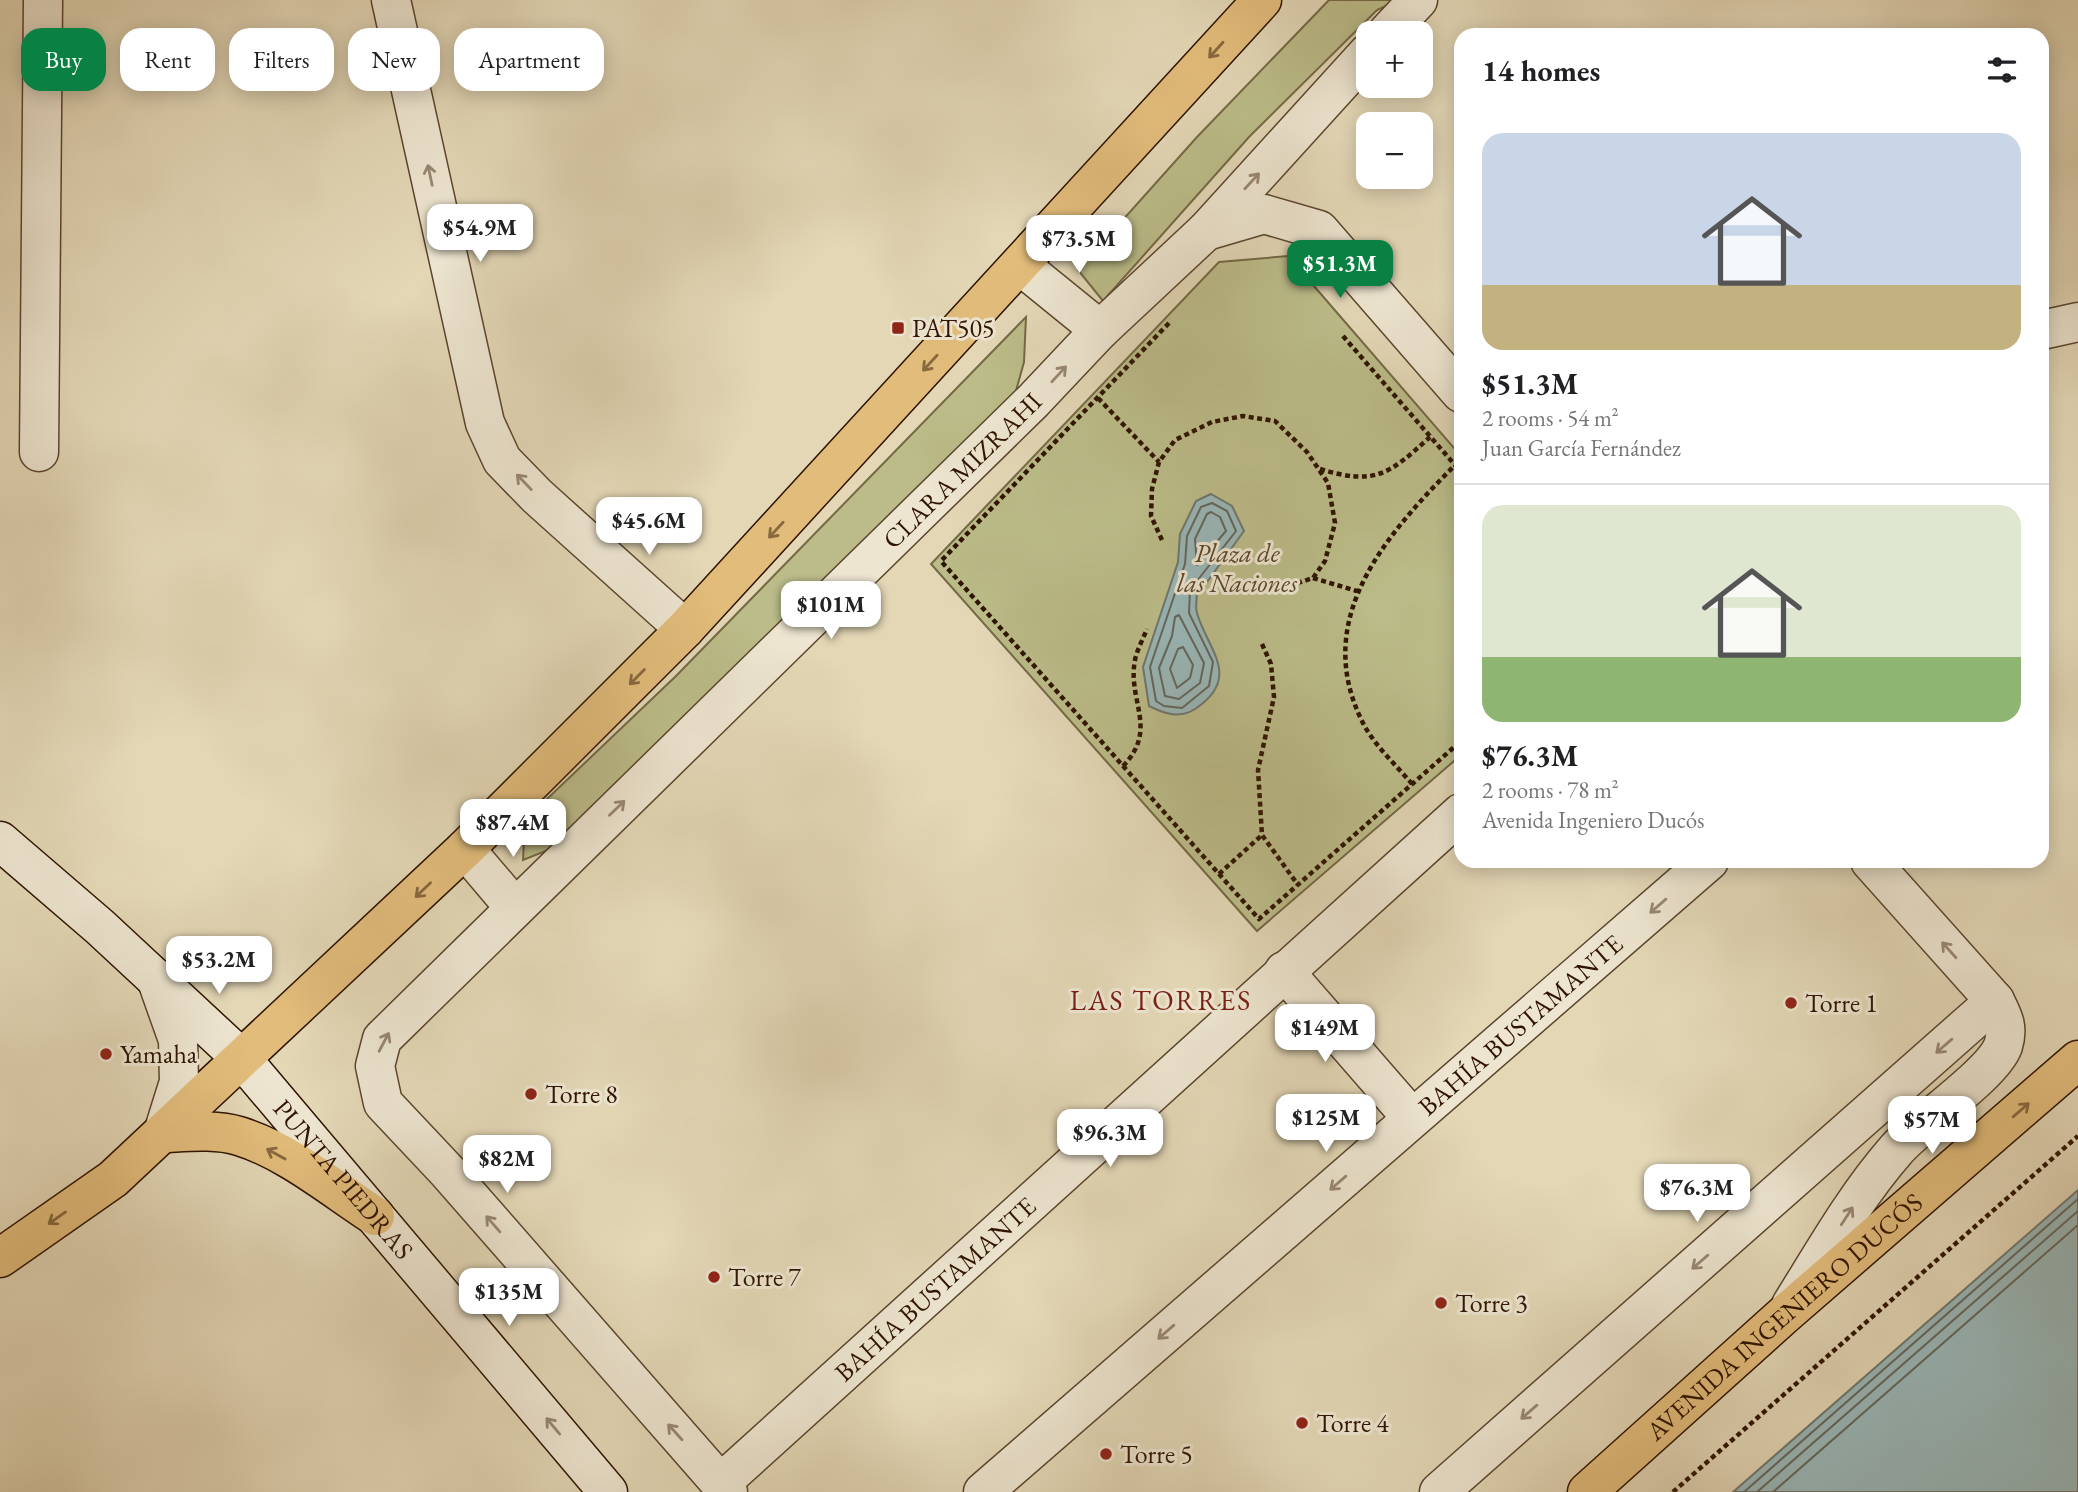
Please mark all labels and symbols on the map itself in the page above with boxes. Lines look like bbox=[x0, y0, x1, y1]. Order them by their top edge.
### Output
one-way arrow bbox=[1208, 41, 1224, 59]
one-way arrow bbox=[422, 164, 436, 187]
one-way arrow bbox=[1243, 173, 1260, 190]
pin: $54.9M bbox=[423, 204, 537, 264]
pin: $73.5M bbox=[1022, 216, 1136, 275]
pin: $51.3M bbox=[1283, 240, 1397, 300]
place label: PAT505 bbox=[912, 311, 994, 345]
marker: PAT505 bbox=[890, 320, 906, 336]
one-way arrow bbox=[922, 354, 938, 372]
one-way arrow bbox=[1050, 366, 1067, 383]
street label: CLARA MIZRAHI bbox=[875, 385, 1049, 556]
one-way arrow bbox=[515, 474, 532, 491]
pin: $45.6M bbox=[592, 498, 706, 557]
one-way arrow bbox=[768, 521, 784, 539]
park label: Plaza de las Naciones bbox=[1177, 536, 1298, 600]
pin: $101M bbox=[782, 582, 880, 641]
one-way arrow bbox=[628, 669, 645, 686]
pin: $87.4M bbox=[456, 800, 570, 859]
one-way arrow bbox=[608, 800, 625, 817]
one-way arrow bbox=[415, 881, 432, 898]
one-way arrow bbox=[1649, 898, 1667, 914]
street label: BAHÍA BUSTAMANTE bbox=[1411, 927, 1630, 1123]
pin: $53.2M bbox=[162, 936, 276, 996]
one-way arrow bbox=[1941, 942, 1958, 959]
district label: LAS TORRES bbox=[1070, 982, 1252, 1018]
place label: Torre 1 bbox=[1805, 986, 1878, 1020]
marker: Torre 1 bbox=[1783, 995, 1799, 1011]
pin: $149M bbox=[1276, 1004, 1374, 1064]
one-way arrow bbox=[378, 1033, 392, 1053]
place label: Yamaha bbox=[120, 1037, 198, 1071]
one-way arrow bbox=[1935, 1038, 1953, 1054]
marker: Yamaha bbox=[98, 1046, 114, 1062]
place label: Torre 8 bbox=[545, 1077, 618, 1111]
marker: Torre 8 bbox=[523, 1086, 539, 1102]
street label: PUNTA PIEDRAS bbox=[266, 1092, 421, 1266]
pin: $125M bbox=[1277, 1094, 1375, 1154]
pin: $57M bbox=[1891, 1096, 1973, 1156]
one-way arrow bbox=[2012, 1102, 2030, 1118]
pin: $96.3M bbox=[1053, 1110, 1167, 1169]
pin: $82M bbox=[466, 1136, 548, 1195]
one-way arrow bbox=[266, 1147, 286, 1161]
pin: $76.3M bbox=[1640, 1164, 1754, 1224]
one-way arrow bbox=[1329, 1175, 1347, 1191]
street label: AVENIDA INGENIERO DUCÓS bbox=[1638, 1185, 1930, 1449]
street label: BAHÍA BUSTAMANTE bbox=[827, 1189, 1043, 1389]
one-way arrow bbox=[1839, 1207, 1854, 1226]
one-way arrow bbox=[48, 1211, 67, 1225]
one-way arrow bbox=[485, 1215, 501, 1233]
one-way arrow bbox=[1692, 1253, 1709, 1270]
place label: Torre 7 bbox=[728, 1260, 801, 1294]
pin: $135M bbox=[460, 1268, 558, 1328]
marker: Torre 7 bbox=[706, 1269, 722, 1285]
place label: Torre 3 bbox=[1455, 1286, 1528, 1320]
marker: Torre 3 bbox=[1433, 1295, 1449, 1311]
one-way arrow bbox=[1157, 1324, 1175, 1340]
one-way arrow bbox=[1520, 1404, 1538, 1420]
place label: Torre 4 bbox=[1316, 1406, 1389, 1440]
marker: Torre 4 bbox=[1294, 1415, 1310, 1431]
one-way arrow bbox=[545, 1418, 560, 1436]
one-way arrow bbox=[667, 1423, 683, 1441]
place label: Torre 5 bbox=[1120, 1437, 1193, 1471]
marker: Torre 5 bbox=[1098, 1446, 1114, 1462]

